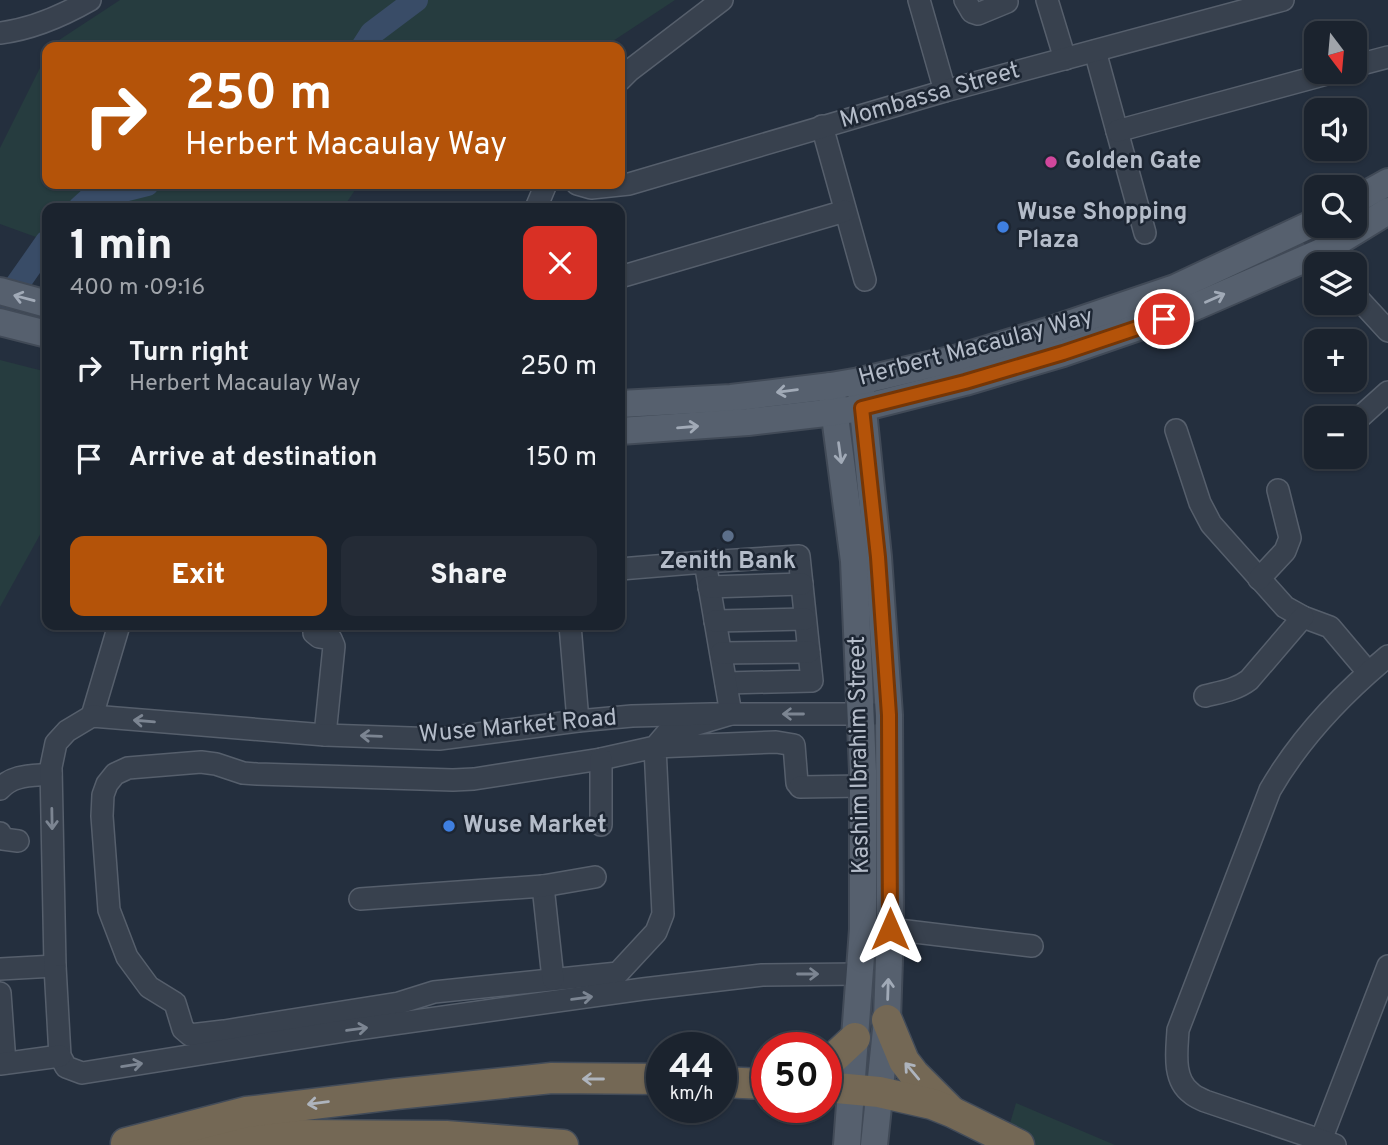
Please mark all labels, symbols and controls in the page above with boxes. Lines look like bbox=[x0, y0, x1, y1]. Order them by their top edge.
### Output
north arrow bbox=[1304, 21, 1367, 84]
map controls bbox=[1304, 21, 1367, 469]
street label: Mombassa Street bbox=[836, 56, 1024, 136]
text: 250 m bbox=[185, 65, 332, 127]
icon: right bbox=[70, 70, 161, 161]
button: sound bbox=[1304, 98, 1367, 161]
text: Herbert Macaulay Way bbox=[185, 126, 507, 166]
place label: Golden Gate bbox=[1065, 147, 1201, 177]
marker: Golden Gate bbox=[1043, 154, 1059, 170]
button: search bbox=[1304, 175, 1367, 238]
place label: Wuse Shopping Plaza bbox=[1017, 198, 1187, 256]
marker: Wuse Shopping Plaza bbox=[995, 219, 1011, 235]
text: 1 min bbox=[70, 221, 173, 274]
button: close bbox=[523, 226, 597, 300]
button: layers bbox=[1304, 252, 1367, 315]
text: 400 m · 09:16 bbox=[70, 274, 205, 303]
pin bbox=[1134, 289, 1194, 349]
one-way arrow bbox=[13, 290, 35, 303]
one-way arrow bbox=[1204, 291, 1226, 304]
icon: arrive bbox=[1145, 300, 1183, 338]
street label: Herbert Macaulay Way bbox=[855, 302, 1097, 394]
button: + bbox=[1304, 329, 1367, 392]
text: Turn right bbox=[129, 337, 249, 370]
icon: right bbox=[70, 349, 108, 387]
text: 250 m bbox=[520, 351, 597, 384]
text: Herbert Macaulay Way bbox=[129, 370, 361, 399]
one-way arrow bbox=[776, 385, 799, 398]
button: − bbox=[1304, 406, 1367, 469]
one-way arrow bbox=[676, 420, 698, 433]
icon: arrive bbox=[70, 440, 108, 478]
one-way arrow bbox=[834, 441, 847, 464]
text: Arrive at destination bbox=[129, 442, 377, 475]
text: 150 m bbox=[526, 442, 597, 475]
marker: Zenith Bank bbox=[720, 528, 736, 544]
button: Exit bbox=[70, 536, 327, 616]
button: Share bbox=[341, 536, 597, 616]
place label: Zenith Bank bbox=[660, 547, 796, 577]
street label: Kashim Ibrahim Street bbox=[843, 636, 877, 874]
street label: Wuse Market Road bbox=[418, 703, 618, 751]
one-way arrow bbox=[782, 707, 805, 721]
one-way arrow bbox=[134, 714, 156, 727]
one-way arrow bbox=[360, 730, 383, 743]
one-way arrow bbox=[46, 807, 59, 830]
place label: Wuse Market bbox=[463, 811, 607, 841]
marker: Wuse Market bbox=[441, 818, 457, 834]
position arrow bbox=[853, 892, 927, 966]
one-way arrow bbox=[797, 967, 820, 981]
one-way arrow bbox=[881, 977, 894, 1000]
one-way arrow bbox=[570, 991, 593, 1004]
one-way arrow bbox=[345, 1023, 368, 1036]
speed limit sign: 50 bbox=[751, 1032, 842, 1123]
text: 44 bbox=[669, 1046, 714, 1090]
one-way arrow bbox=[121, 1058, 143, 1071]
one-way arrow bbox=[904, 1062, 920, 1080]
one-way arrow bbox=[582, 1072, 605, 1086]
text: km/h bbox=[670, 1083, 713, 1106]
one-way arrow bbox=[307, 1097, 330, 1110]

